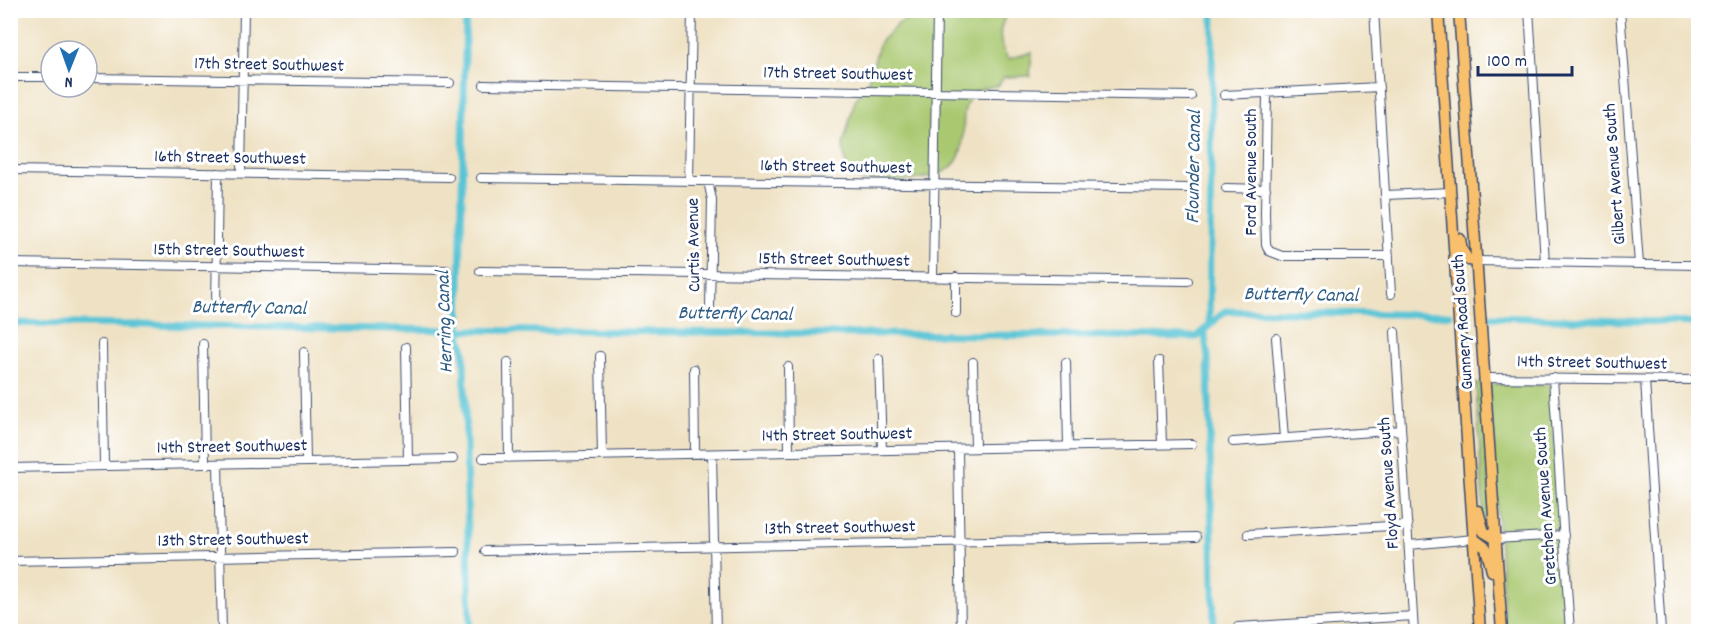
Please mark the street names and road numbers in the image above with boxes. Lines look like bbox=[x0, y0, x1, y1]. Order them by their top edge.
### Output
street label: 17th Street Southwest bbox=[194, 52, 345, 80]
street label: 17th Street Southwest bbox=[763, 61, 914, 89]
street label: Gilbert Avenue South bbox=[1599, 102, 1633, 246]
street label: Ford Avenue South bbox=[1240, 108, 1265, 236]
street label: 16th Street Southwest bbox=[154, 145, 307, 173]
street label: 16th Street Southwest bbox=[760, 154, 913, 182]
street label: Curtis Avenue bbox=[682, 198, 708, 292]
street label: 15th Street Southwest bbox=[153, 238, 305, 266]
street label: 15th Street Southwest bbox=[758, 247, 910, 275]
street label: Gunnery Road South bbox=[1447, 253, 1481, 391]
street label: 14th Street Southwest bbox=[1516, 350, 1668, 378]
street label: Floyd Avenue South bbox=[1373, 416, 1407, 550]
street label: 14th Street Southwest bbox=[761, 422, 913, 450]
street label: Gretchen Avenue South bbox=[1529, 426, 1565, 586]
street label: 14th Street Southwest bbox=[156, 434, 308, 462]
street label: 13th Street Southwest bbox=[764, 515, 916, 543]
street label: 13th Street Southwest bbox=[157, 527, 309, 555]

